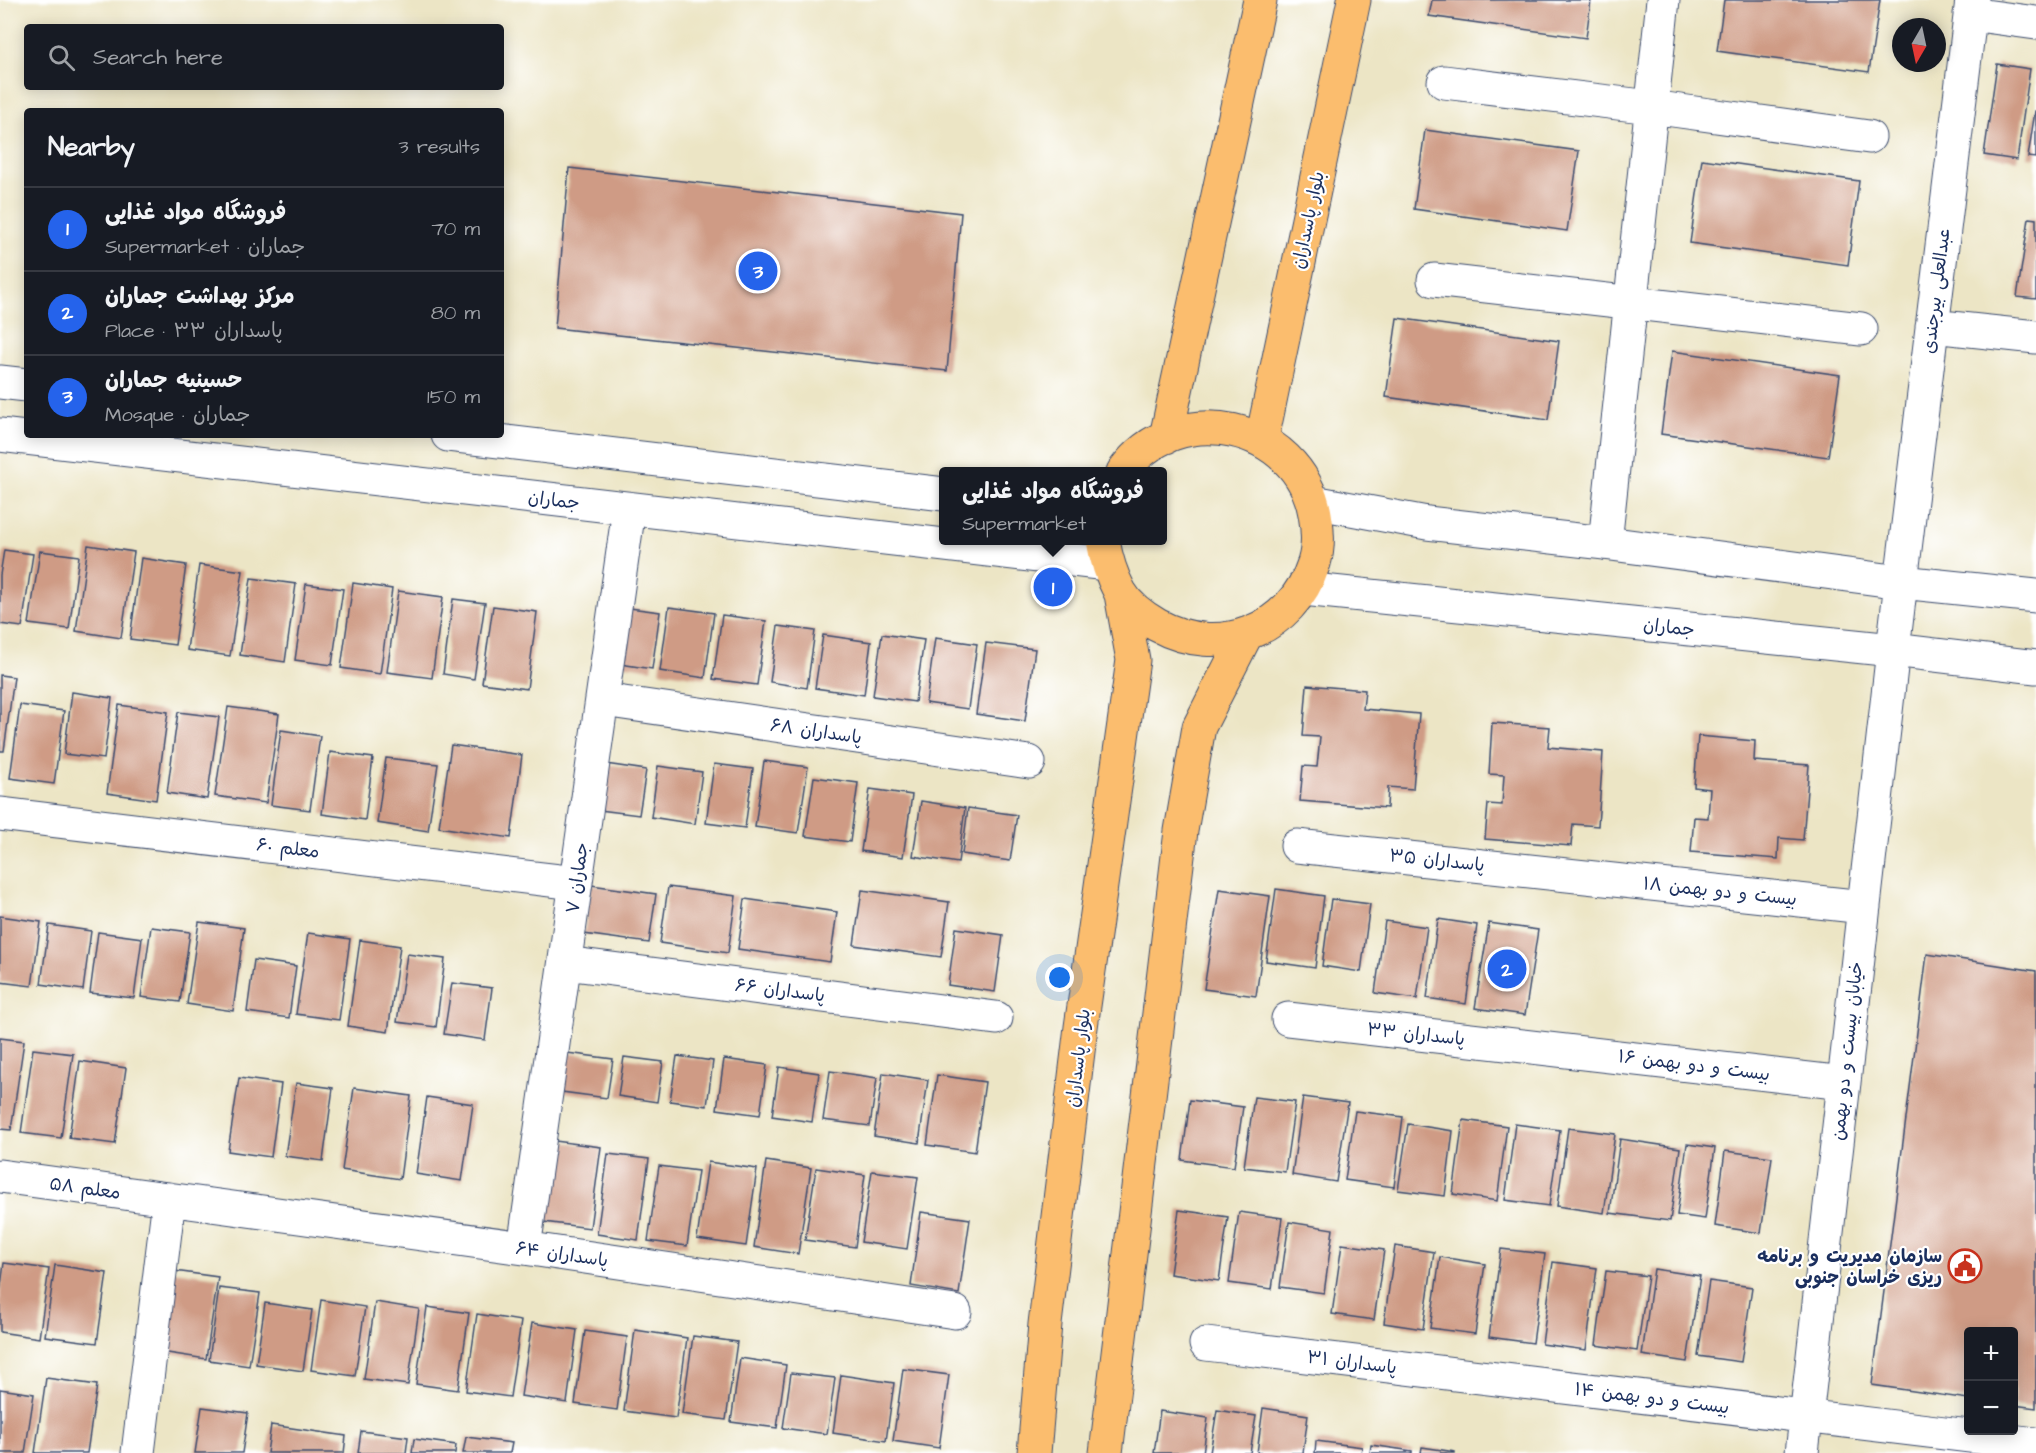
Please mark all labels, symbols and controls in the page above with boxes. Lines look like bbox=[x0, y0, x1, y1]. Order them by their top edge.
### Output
north arrow bbox=[1892, 18, 1946, 72]
search box bbox=[24, 24, 504, 90]
icon: search bbox=[45, 41, 78, 74]
text: Search here bbox=[93, 42, 223, 73]
text: Nearby bbox=[48, 129, 135, 165]
text: 3 results bbox=[398, 133, 480, 161]
street label: بلوار پاسداران bbox=[1286, 169, 1331, 271]
text: فروشگاه مواد غذایی bbox=[105, 197, 286, 228]
text: 1 bbox=[66, 215, 69, 243]
text: 70 m bbox=[432, 215, 480, 243]
street label: عبدالعلی بیرجندی bbox=[1916, 227, 1957, 355]
text: Supermarket · جماران bbox=[105, 233, 305, 261]
pin: 3 bbox=[738, 248, 777, 294]
text: مرکز بهداشت جماران bbox=[105, 281, 295, 312]
text: 2 bbox=[62, 299, 73, 327]
text: 80 m bbox=[431, 299, 480, 327]
text: Place · پاسداران ۳۳ bbox=[105, 317, 283, 345]
text: حسینیه جماران bbox=[105, 365, 242, 396]
text: 3 bbox=[62, 383, 73, 411]
text: 150 m bbox=[427, 383, 480, 411]
text: Mosque · جماران bbox=[105, 401, 250, 429]
popup bbox=[939, 467, 1167, 545]
text: فروشگاه مواد غذایی bbox=[962, 476, 1144, 507]
street label: جماران bbox=[527, 485, 581, 516]
text: Supermarket bbox=[962, 510, 1086, 538]
pin: 1 bbox=[1034, 564, 1072, 610]
street label: جماران bbox=[1642, 612, 1696, 643]
street label: پاسداران ۶۸ bbox=[769, 713, 863, 750]
street label: معلم ۶۰ bbox=[255, 832, 321, 866]
street label: جماران ۷ bbox=[560, 841, 595, 915]
street label: پاسداران ۳۵ bbox=[1388, 843, 1486, 878]
street label: بیست و دو بهمن ۱۸ bbox=[1642, 871, 1798, 912]
pin: 2 bbox=[1488, 946, 1526, 992]
street label: خیابان بیست و دو بهمن bbox=[1826, 960, 1869, 1142]
your location bbox=[1045, 963, 1074, 992]
street label: پاسداران ۶۶ bbox=[733, 973, 826, 1008]
street label: بلوار پاسداران bbox=[1060, 1007, 1097, 1109]
street label: پاسداران ۳۳ bbox=[1366, 1017, 1466, 1052]
street label: بیست و دو بهمن ۱۶ bbox=[1617, 1044, 1771, 1087]
street label: معلم ۵۸ bbox=[48, 1171, 122, 1207]
street label: پاسداران ۶۴ bbox=[514, 1236, 610, 1273]
place label: سازمان مدیریت و برنامه ریزی خراسان جنوبی bbox=[1757, 1244, 1942, 1290]
public building icon: سازمان مدیریت و برنامه ریزی خراسان جنوبی bbox=[1947, 1248, 1983, 1284]
map controls bbox=[1964, 1327, 2018, 1435]
button: + bbox=[1964, 1327, 2018, 1381]
street label: پاسداران ۳۱ bbox=[1306, 1345, 1398, 1380]
street label: بیست و دو بهمن ۱۴ bbox=[1573, 1377, 1731, 1420]
button: − bbox=[1964, 1381, 2018, 1435]

